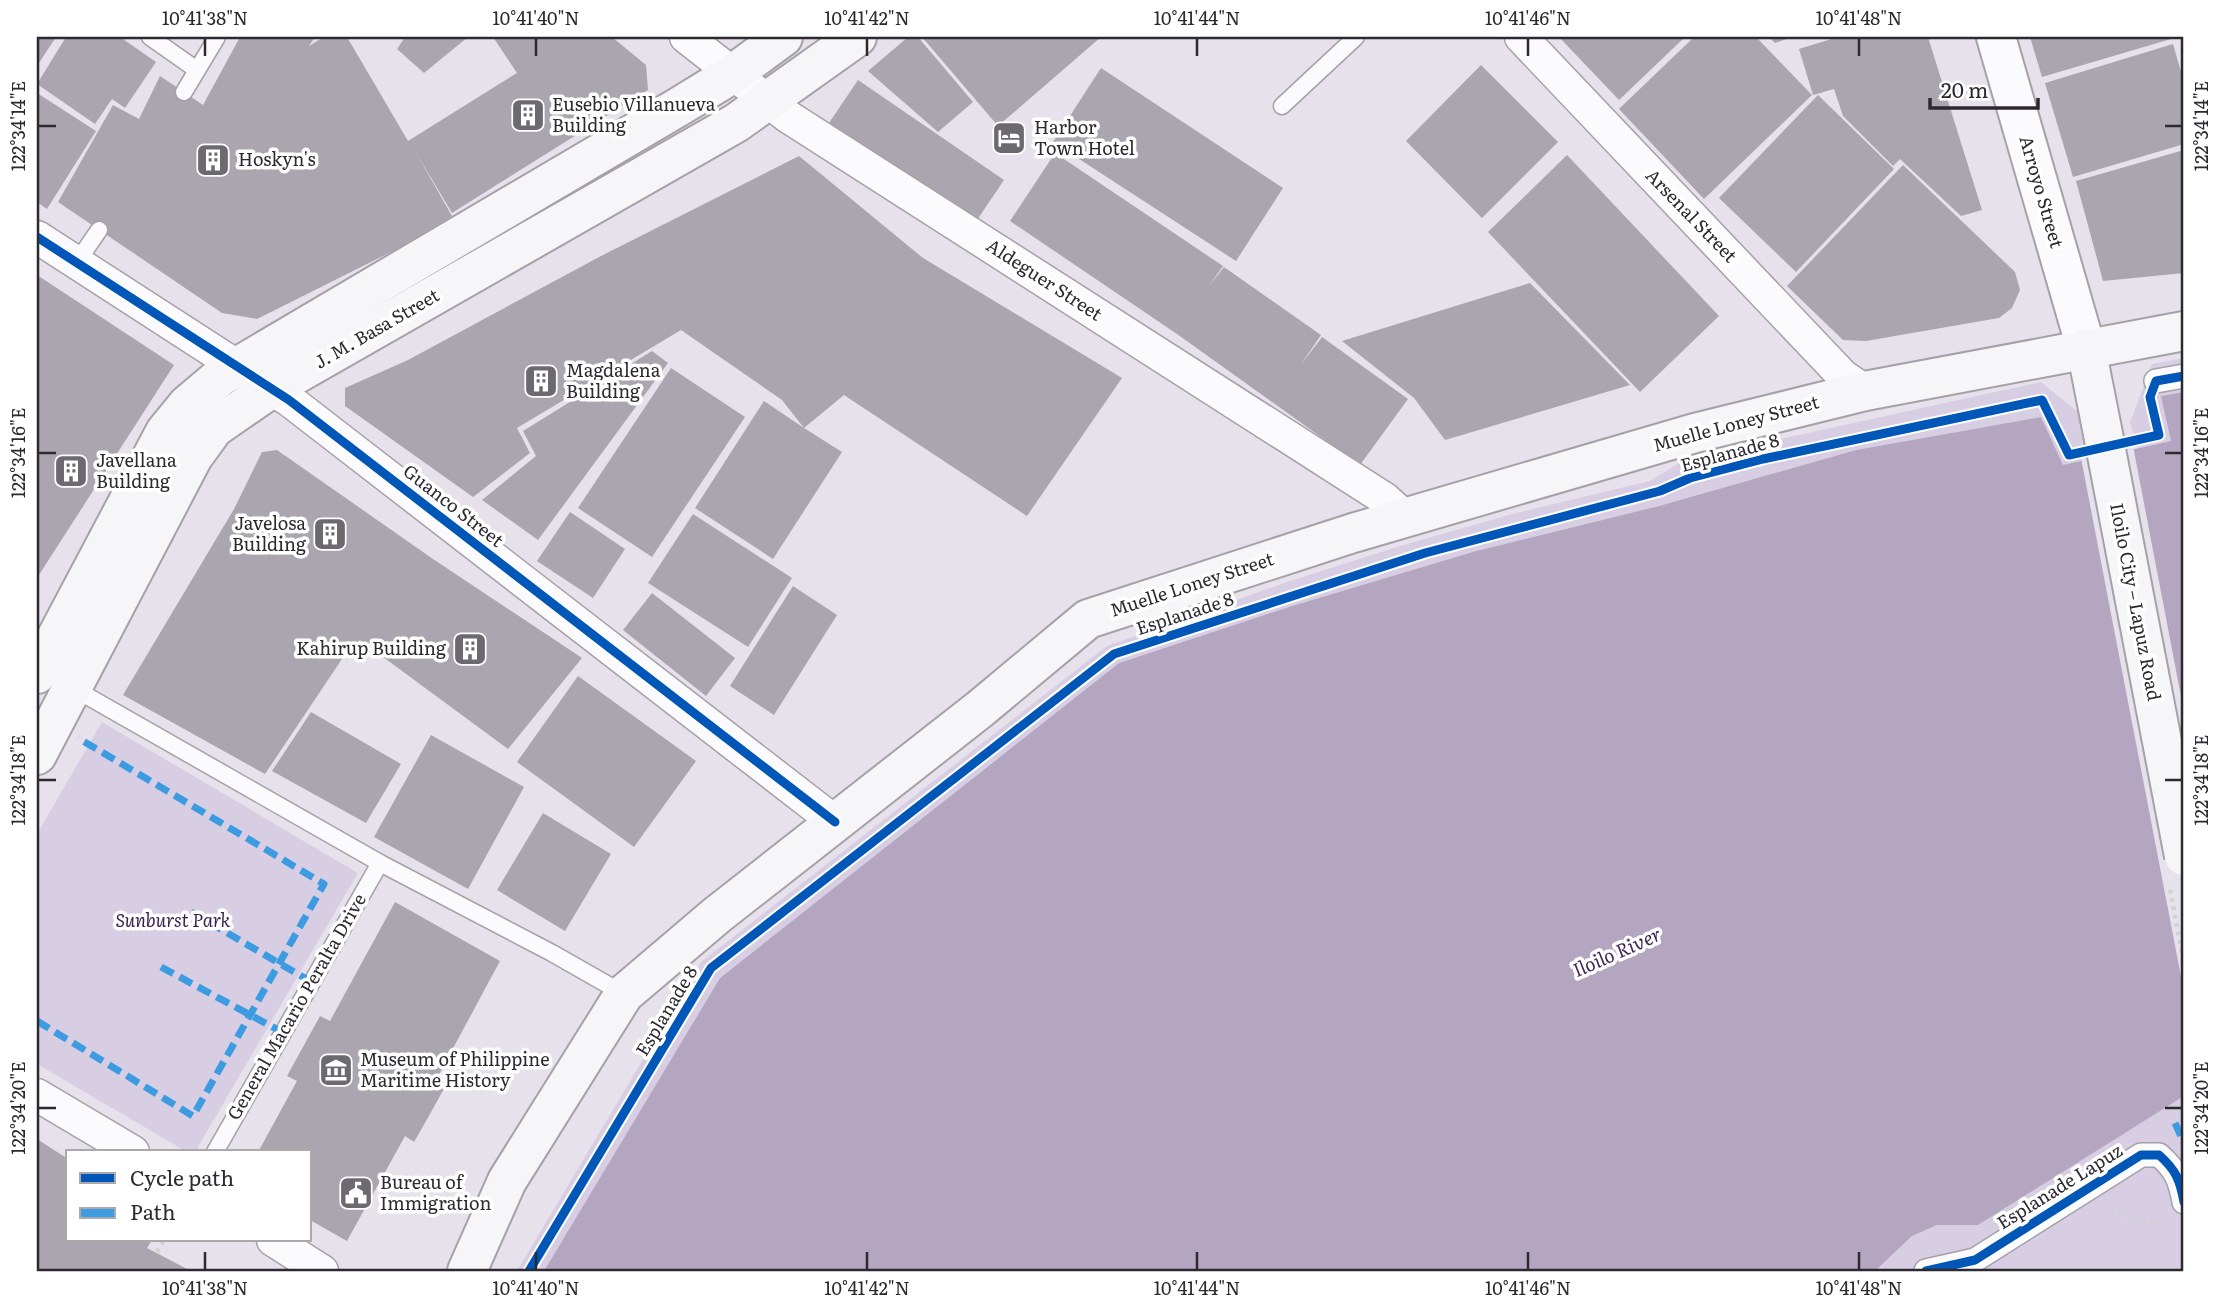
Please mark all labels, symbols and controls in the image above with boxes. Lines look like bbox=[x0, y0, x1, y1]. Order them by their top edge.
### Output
text: 10°41'38"N bbox=[162, 4, 248, 31]
text: 10°41'40"N bbox=[493, 4, 579, 31]
text: 10°41'42"N bbox=[824, 4, 910, 31]
text: 10°41'44"N bbox=[1154, 4, 1240, 31]
text: 10°41'46"N bbox=[1485, 4, 1571, 31]
text: 10°41'48"N bbox=[1816, 4, 1902, 31]
scale bar bbox=[1930, 66, 2039, 110]
text: 20 m bbox=[1941, 73, 1988, 104]
text: 122°34'14"E bbox=[4, 81, 31, 171]
text: 122°34'14"E bbox=[2187, 81, 2214, 171]
place label: Eusebio Villanueva Building bbox=[552, 90, 716, 138]
building icon: Eusebio Villanueva Building bbox=[509, 96, 547, 134]
place label: Harbor Town Hotel bbox=[1034, 113, 1135, 161]
hotel icon: Harbor Town Hotel bbox=[990, 119, 1028, 157]
street label: Arroyo Street bbox=[2014, 132, 2072, 252]
building icon: Hoskyn's bbox=[194, 141, 232, 179]
place label: Hoskyn's bbox=[238, 145, 316, 172]
street label: Arsenal Street bbox=[1640, 162, 1744, 269]
street label: Aldeguer Street bbox=[981, 231, 1109, 327]
street label: J. M. Basa Street bbox=[309, 281, 444, 375]
place label: Magdalena Building bbox=[566, 356, 661, 404]
building icon: Magdalena Building bbox=[522, 362, 560, 400]
street label: Muelle Loney Street bbox=[1650, 387, 1822, 458]
text: 122°34'16"E bbox=[4, 408, 31, 498]
text: 122°34'16"E bbox=[2187, 408, 2214, 498]
street label: Esplanade 8 bbox=[1677, 425, 1782, 478]
place label: Javellana Building bbox=[96, 446, 177, 494]
building icon: Javellana Building bbox=[52, 452, 90, 490]
street label: Guanco Street bbox=[398, 457, 510, 553]
street label: Iloilo City – Lapuz Road bbox=[2104, 500, 2169, 703]
place label: Javelosa Building bbox=[232, 509, 307, 557]
building icon: Javelosa Building bbox=[311, 515, 349, 553]
street label: Muelle Loney Street bbox=[1106, 544, 1278, 623]
street label: Esplanade 8 bbox=[1132, 584, 1237, 641]
building icon: Kahirup Building bbox=[451, 630, 489, 668]
place label: Kahirup Building bbox=[296, 634, 447, 661]
text: 122°34'18"E bbox=[4, 735, 31, 825]
text: 122°34'18"E bbox=[2187, 735, 2214, 825]
street label: General Macario Peralta Drive bbox=[220, 888, 372, 1125]
park label: Sunburst Park bbox=[116, 906, 231, 933]
water label: Iloilo River bbox=[1568, 919, 1665, 983]
street label: Esplanade 8 bbox=[628, 960, 703, 1061]
place label: Museum of Philippine Maritime History bbox=[360, 1045, 550, 1093]
museum icon: Museum of Philippine Maritime History bbox=[317, 1051, 355, 1089]
text: 122°34'20"E bbox=[4, 1061, 31, 1155]
text: 122°34'20"E bbox=[2187, 1061, 2214, 1155]
street label: Esplanade Lapuz bbox=[1991, 1136, 2127, 1235]
legend bbox=[66, 1150, 312, 1242]
text: Cycle path bbox=[130, 1161, 234, 1192]
place label: Bureau of Immigration bbox=[380, 1168, 491, 1216]
public building icon: Bureau of Immigration bbox=[337, 1174, 375, 1212]
text: Path bbox=[130, 1195, 176, 1226]
text: 10°41'38"N bbox=[162, 1274, 248, 1301]
text: 10°41'40"N bbox=[493, 1274, 579, 1301]
text: 10°41'42"N bbox=[824, 1274, 910, 1301]
text: 10°41'44"N bbox=[1154, 1274, 1240, 1301]
text: 10°41'46"N bbox=[1485, 1274, 1571, 1301]
text: 10°41'48"N bbox=[1816, 1274, 1902, 1301]

